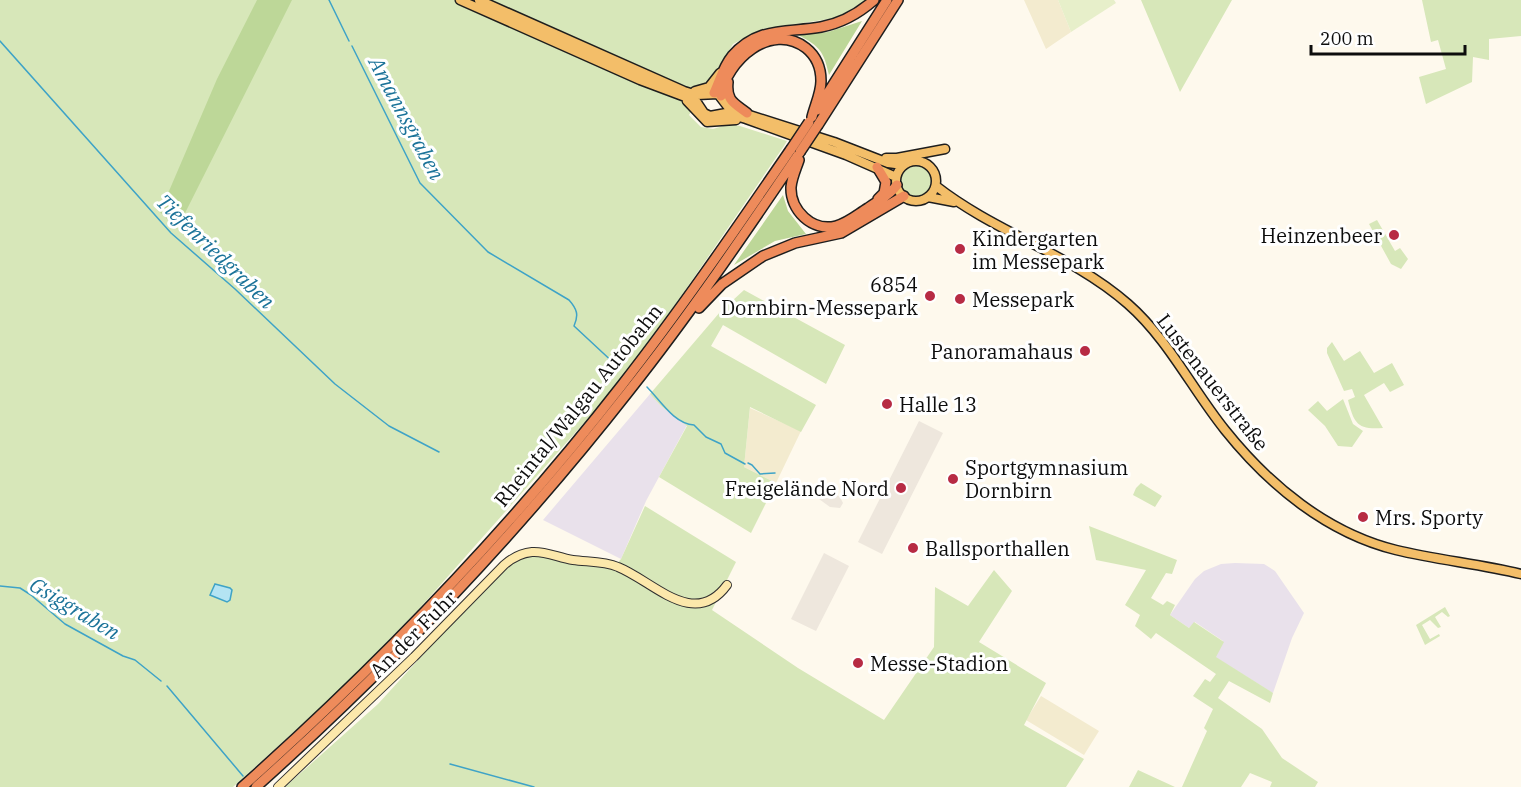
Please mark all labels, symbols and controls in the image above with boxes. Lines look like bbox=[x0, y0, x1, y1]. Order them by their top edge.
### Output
scale bar bbox=[1311, 18, 1466, 56]
text: 200 m bbox=[1320, 27, 1374, 50]
water label: Amannsgraben bbox=[362, 50, 451, 185]
water label: Tiefenriedgraben bbox=[151, 187, 281, 315]
place label: Heinzenbeer bbox=[1261, 222, 1382, 249]
place label: Kindergarten im Messepark bbox=[972, 225, 1105, 275]
marker: Heinzenbeer bbox=[1387, 228, 1401, 242]
marker: Kindergarten im Messepark bbox=[953, 242, 967, 256]
place label: 6854 Dornbirn-Messepark bbox=[721, 271, 918, 321]
place label: Messepark bbox=[972, 286, 1075, 313]
marker: 6854 Dornbirn-Messepark bbox=[923, 289, 937, 303]
marker: Messepark bbox=[953, 292, 967, 306]
street label: Rheintal/Walgau Autobahn bbox=[488, 298, 668, 512]
street label: Lustenauerstraße bbox=[1151, 308, 1275, 456]
place label: Panoramahaus bbox=[931, 338, 1073, 365]
marker: Panoramahaus bbox=[1078, 344, 1092, 358]
place label: Halle 13 bbox=[899, 391, 977, 418]
marker: Halle 13 bbox=[880, 397, 894, 411]
place label: Sportgymnasium Dornbirn bbox=[965, 454, 1128, 504]
marker: Sportgymnasium Dornbirn bbox=[946, 472, 960, 486]
place label: Freigelände Nord bbox=[725, 475, 889, 502]
marker: Freigelände Nord bbox=[894, 481, 908, 495]
place label: Mrs. Sporty bbox=[1375, 504, 1483, 531]
marker: Mrs. Sporty bbox=[1356, 510, 1370, 524]
place label: Ballsporthallen bbox=[925, 535, 1070, 562]
marker: Ballsporthallen bbox=[906, 541, 920, 555]
water label: Gsiggraben bbox=[25, 570, 125, 646]
street label: An der Fuhr bbox=[363, 584, 463, 684]
place label: Messe-Stadion bbox=[870, 650, 1008, 677]
marker: Messe-Stadion bbox=[851, 656, 865, 670]

